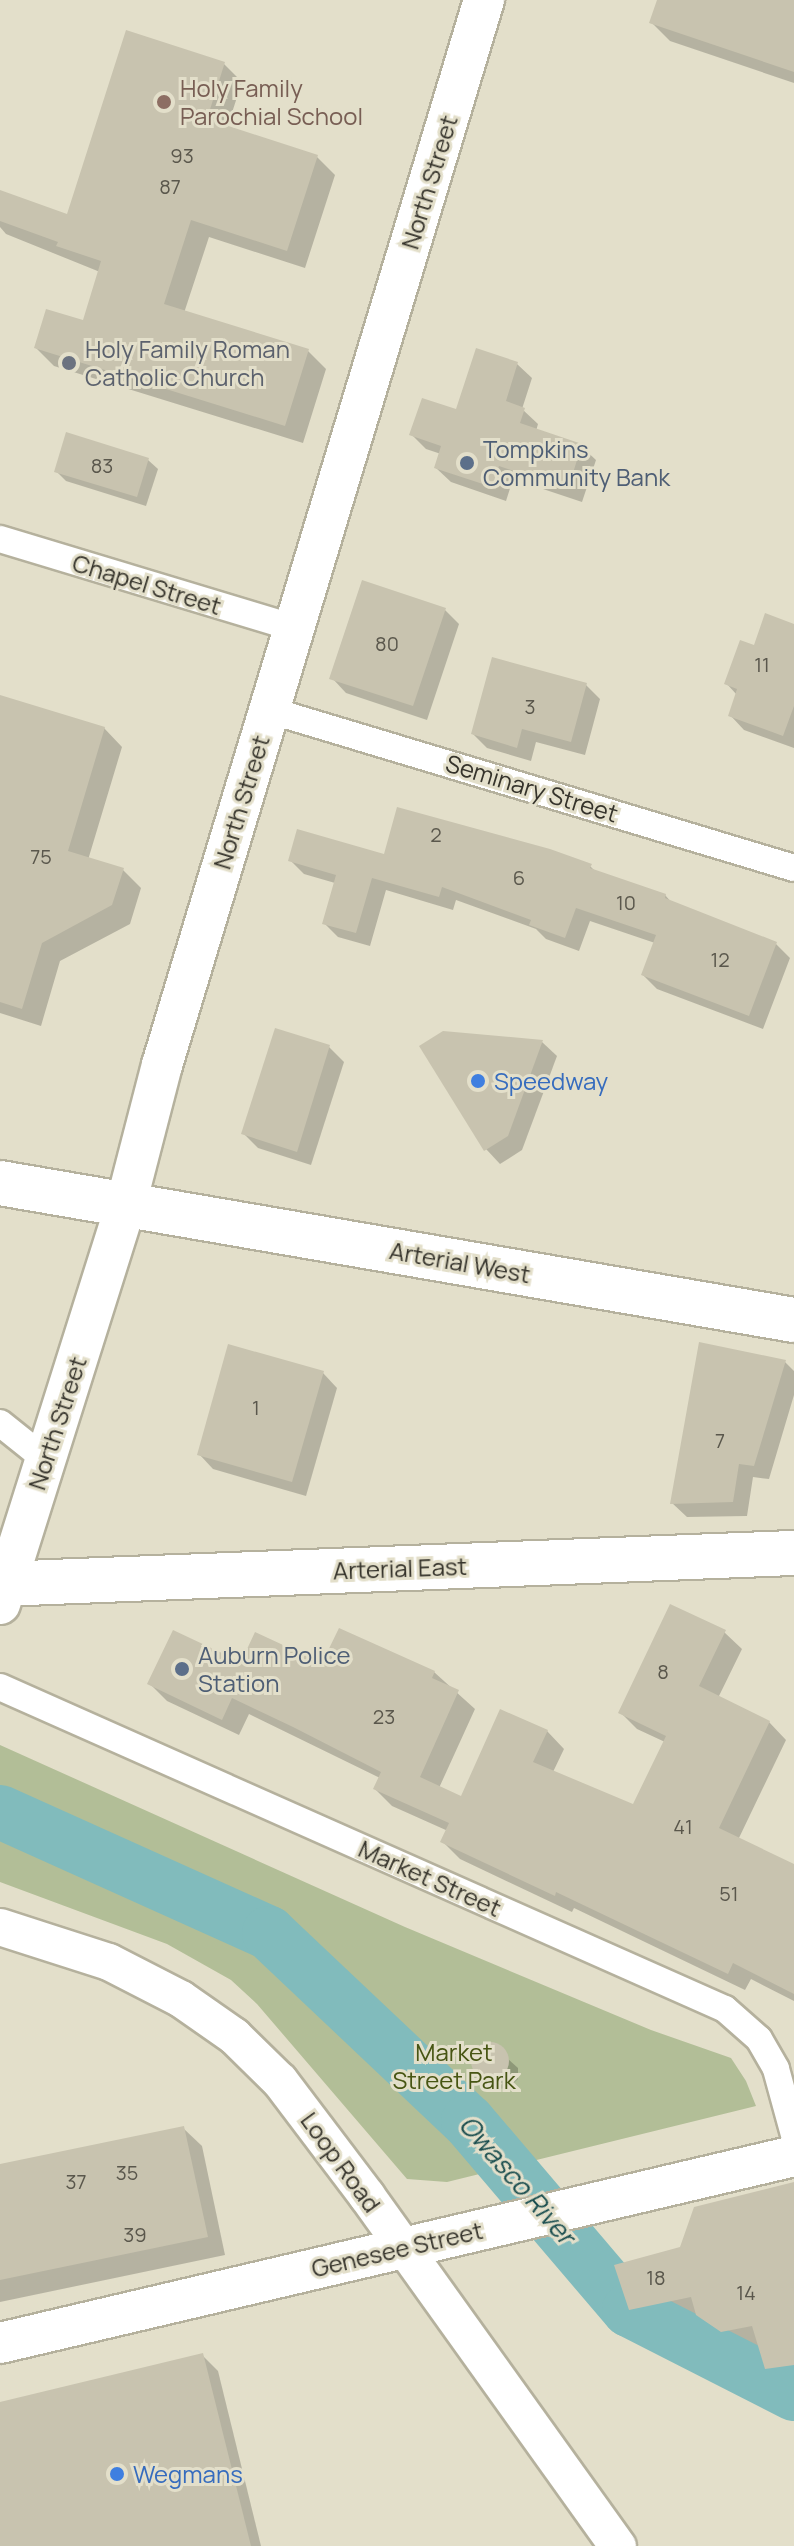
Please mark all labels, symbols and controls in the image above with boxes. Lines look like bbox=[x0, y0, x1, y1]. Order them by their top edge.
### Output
place label: Holy Family Parochial School bbox=[180, 74, 363, 130]
marker: Holy Family Parochial School bbox=[155, 93, 173, 111]
street label: North Street bbox=[395, 112, 463, 252]
house number: 93 bbox=[170, 143, 194, 167]
house number: 87 bbox=[159, 174, 181, 198]
place label: Holy Family Roman Catholic Church bbox=[85, 335, 290, 391]
marker: Holy Family Roman Catholic Church bbox=[60, 354, 78, 372]
place label: Tompkins Community Bank bbox=[483, 435, 670, 491]
house number: 83 bbox=[91, 453, 113, 477]
marker: Tompkins Community Bank bbox=[458, 454, 476, 472]
street label: Chapel Street bbox=[69, 548, 225, 620]
house number: 80 bbox=[375, 631, 399, 655]
house number: 11 bbox=[754, 652, 770, 676]
house number: 3 bbox=[524, 694, 536, 718]
street label: North Street bbox=[207, 732, 275, 872]
street label: Seminary Street bbox=[442, 748, 622, 828]
house number: 2 bbox=[430, 822, 442, 846]
house number: 75 bbox=[30, 844, 52, 868]
house number: 6 bbox=[513, 865, 525, 889]
house number: 10 bbox=[616, 890, 636, 914]
house number: 12 bbox=[710, 947, 730, 971]
place label: Speedway bbox=[494, 1067, 608, 1095]
marker: Speedway bbox=[469, 1072, 487, 1090]
street label: Arterial West bbox=[387, 1235, 533, 1289]
street label: North Street bbox=[22, 1353, 92, 1493]
house number: 1 bbox=[252, 1395, 260, 1419]
house number: 7 bbox=[715, 1428, 725, 1452]
street label: Arterial East bbox=[332, 1551, 468, 1585]
place label: Auburn Police Station bbox=[198, 1641, 350, 1697]
house number: 8 bbox=[657, 1659, 669, 1683]
marker: Auburn Police Station bbox=[173, 1660, 191, 1678]
house number: 23 bbox=[373, 1704, 395, 1728]
house number: 41 bbox=[673, 1814, 693, 1838]
street label: Market Street bbox=[354, 1834, 506, 1922]
house number: 51 bbox=[719, 1881, 739, 1905]
park label: Market Street Park bbox=[392, 2038, 516, 2094]
street label: Loop Road bbox=[295, 2106, 387, 2218]
water label: Owasco River bbox=[453, 2109, 581, 2251]
house number: 35 bbox=[116, 2160, 138, 2184]
house number: 37 bbox=[65, 2169, 87, 2193]
street label: Genesee Street bbox=[309, 2215, 485, 2283]
house number: 39 bbox=[123, 2222, 147, 2246]
house number: 18 bbox=[646, 2265, 666, 2289]
house number: 14 bbox=[736, 2280, 756, 2304]
place label: Wegmans bbox=[133, 2460, 243, 2488]
marker: Wegmans bbox=[108, 2465, 126, 2483]

